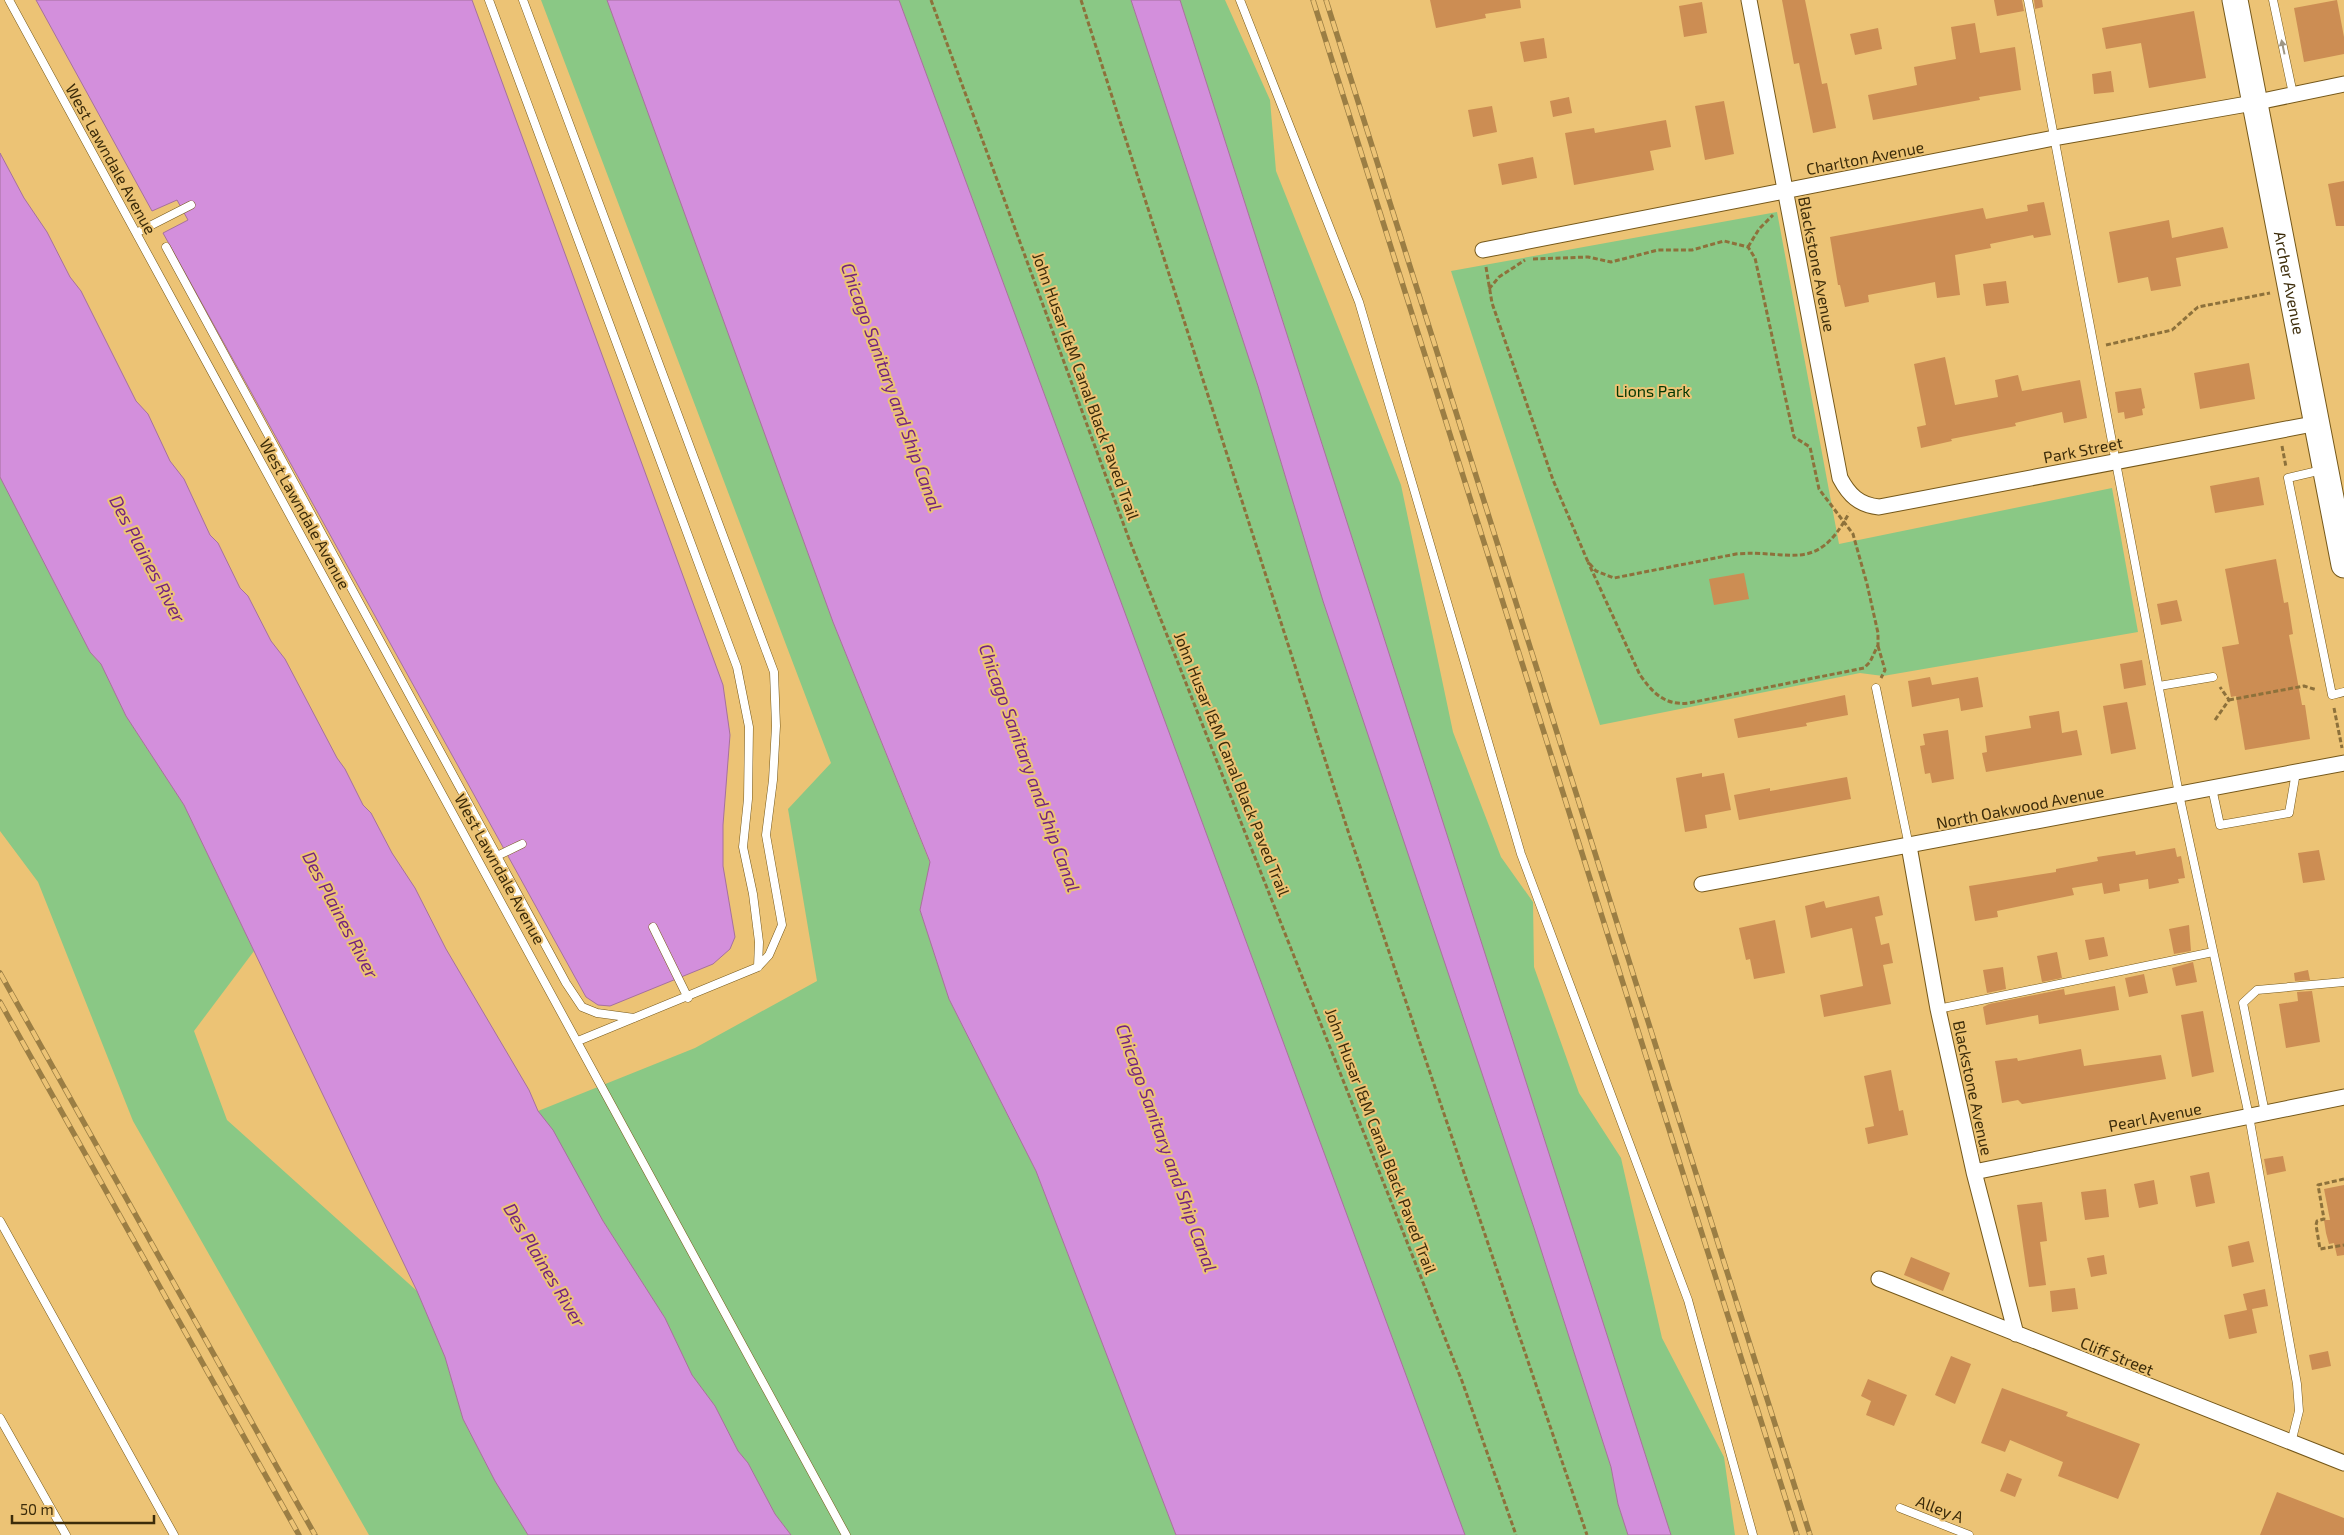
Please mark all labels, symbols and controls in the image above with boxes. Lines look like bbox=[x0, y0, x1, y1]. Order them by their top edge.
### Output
one-way arrow bbox=[2279, 39, 2287, 54]
street label: West Lawndale Avenue bbox=[62, 80, 161, 237]
street label: Charlton Avenue bbox=[1804, 137, 1925, 178]
street label: Blackstone Avenue bbox=[1795, 195, 1840, 333]
street label: Archer Avenue bbox=[2271, 229, 2309, 336]
street label: John Husar I&M Canal Black Paved Trail bbox=[1029, 250, 1144, 522]
water label: Chicago Sanitary and Ship Canal bbox=[837, 260, 947, 514]
park label: Lions Park bbox=[1616, 381, 1691, 400]
street label: Park Street bbox=[2042, 432, 2124, 467]
street label: West Lawndale Avenue bbox=[256, 435, 355, 592]
water label: Des Plaines River bbox=[105, 491, 191, 626]
street label: John Husar I&M Canal Black Paved Trail bbox=[1171, 629, 1294, 899]
water label: Chicago Sanitary and Ship Canal bbox=[975, 641, 1085, 895]
street label: North Oakwood Avenue bbox=[1934, 781, 2105, 832]
street label: West Lawndale Avenue bbox=[451, 790, 550, 947]
water label: Des Plaines River bbox=[298, 847, 384, 982]
street label: John Husar I&M Canal Black Paved Trail bbox=[1322, 1005, 1441, 1277]
street label: Blackstone Avenue bbox=[1950, 1019, 1997, 1157]
water label: Chicago Sanitary and Ship Canal bbox=[1112, 1021, 1222, 1275]
street label: Pearl Avenue bbox=[2107, 1098, 2203, 1135]
water label: Des Plaines River bbox=[499, 1199, 591, 1331]
street label: Cliff Street bbox=[2078, 1332, 2157, 1379]
street label: Alley A bbox=[1914, 1491, 1967, 1526]
scale bar bbox=[12, 1492, 155, 1524]
text: 50 m bbox=[20, 1500, 54, 1518]

